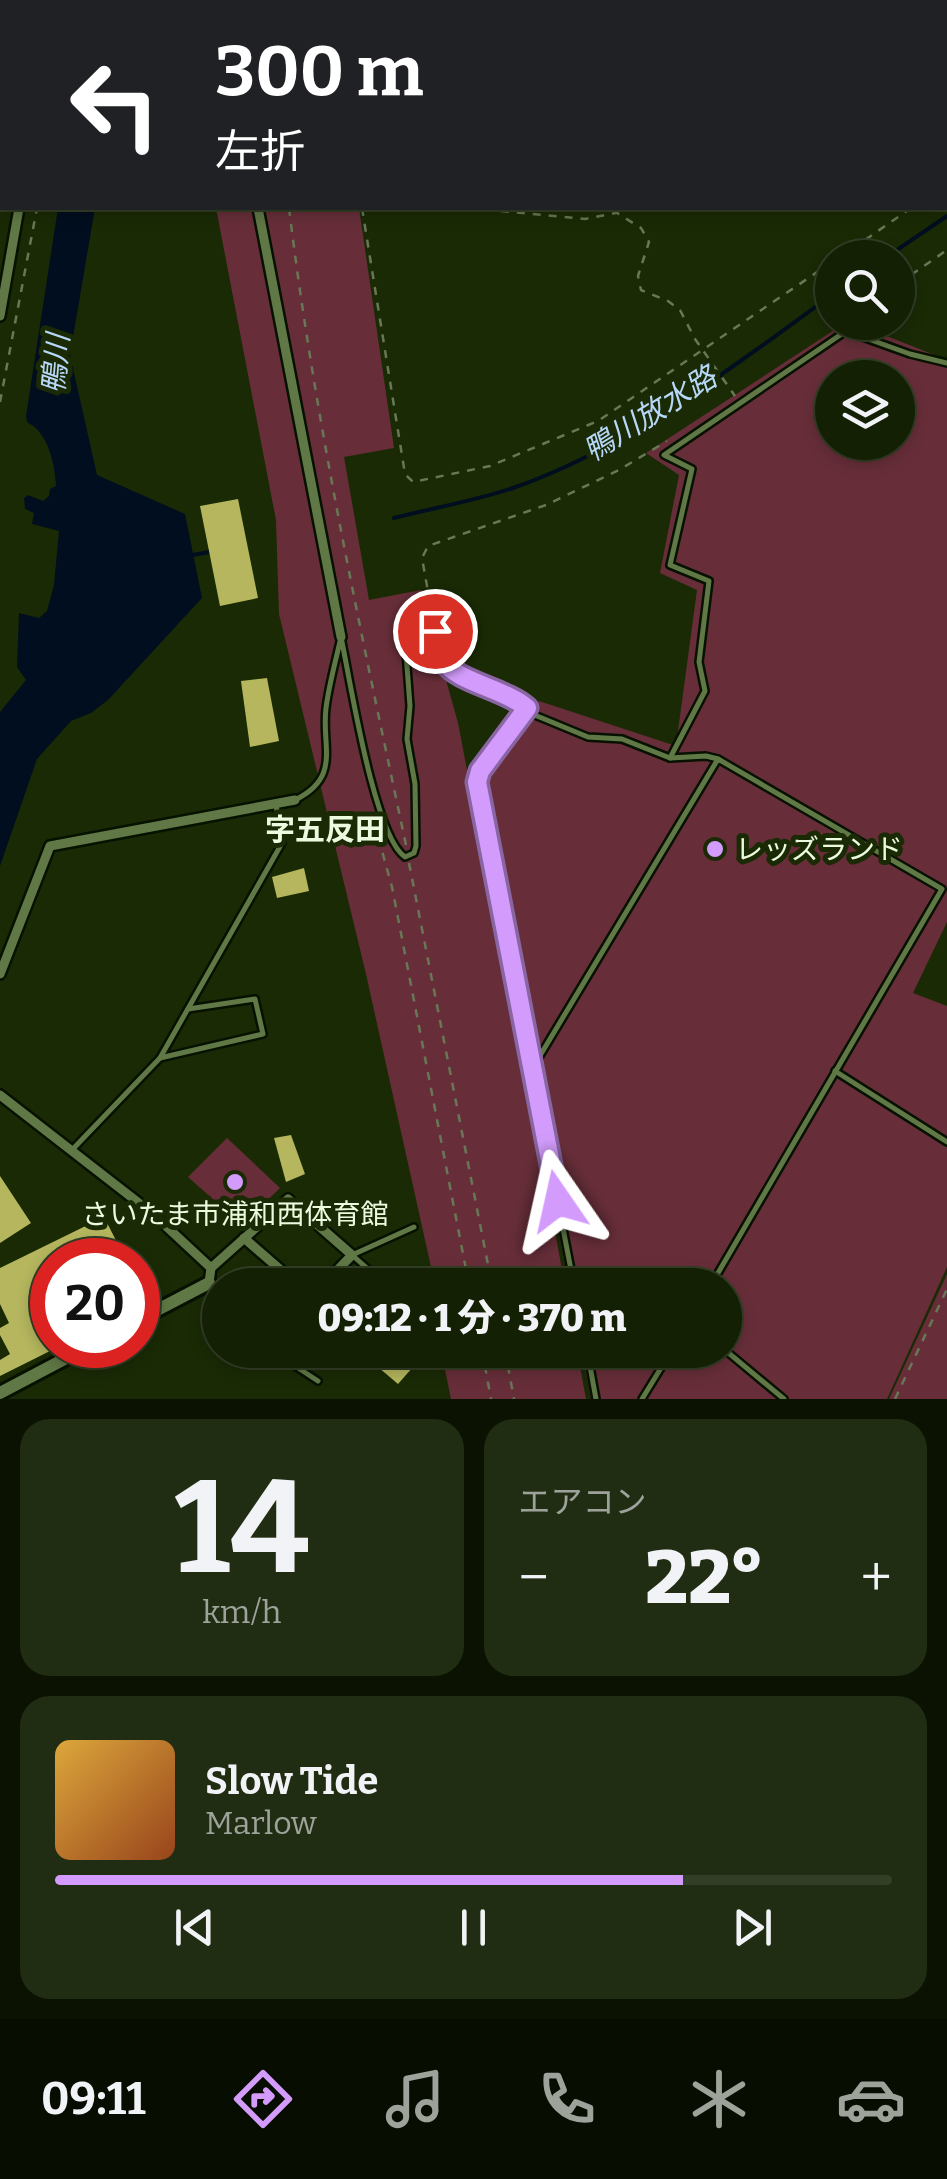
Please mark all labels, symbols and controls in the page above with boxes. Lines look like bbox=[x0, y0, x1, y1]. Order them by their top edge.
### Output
text: 300 m bbox=[215, 30, 424, 114]
icon: left bbox=[50, 40, 180, 170]
text: 左折 bbox=[215, 125, 305, 179]
map controls bbox=[815, 240, 915, 460]
button: search bbox=[815, 240, 915, 340]
water label: 鴨川 bbox=[35, 330, 77, 395]
water label: 鴨川放水路 bbox=[577, 357, 726, 469]
button: layers bbox=[815, 360, 915, 460]
pin bbox=[393, 589, 478, 674]
icon: arrive bbox=[408, 604, 463, 659]
district label: 字五反田 bbox=[265, 812, 385, 848]
place label: レッズランド bbox=[735, 833, 903, 866]
marker: レッズランド bbox=[704, 838, 726, 860]
position arrow bbox=[506, 1149, 610, 1253]
marker: さいたま市浦和西体育館 bbox=[224, 1171, 246, 1193]
place label: さいたま市浦和西体育館 bbox=[81, 1198, 389, 1231]
speed limit sign: 20 bbox=[30, 1238, 160, 1368]
text: 09:12 · 1 分 · 370 m bbox=[317, 1295, 627, 1341]
text: 14 bbox=[174, 1450, 309, 1606]
text: エアコン bbox=[519, 1483, 647, 1521]
text: 22° bbox=[645, 1533, 764, 1623]
text: − bbox=[519, 1545, 549, 1611]
text: + bbox=[861, 1545, 892, 1611]
text: km/h bbox=[202, 1593, 281, 1631]
text: Slow Tide bbox=[205, 1758, 378, 1804]
text: Marlow bbox=[205, 1804, 317, 1842]
icon: previous bbox=[167, 1900, 222, 1955]
icon: pause bbox=[446, 1900, 501, 1955]
icon: next bbox=[725, 1900, 780, 1955]
icon: directions bbox=[228, 2064, 298, 2134]
icon: music bbox=[380, 2064, 450, 2134]
icon: phone bbox=[532, 2064, 602, 2134]
icon: climate bbox=[684, 2064, 754, 2134]
icon: car bbox=[836, 2064, 906, 2134]
text: 09:11 bbox=[41, 2072, 146, 2126]

